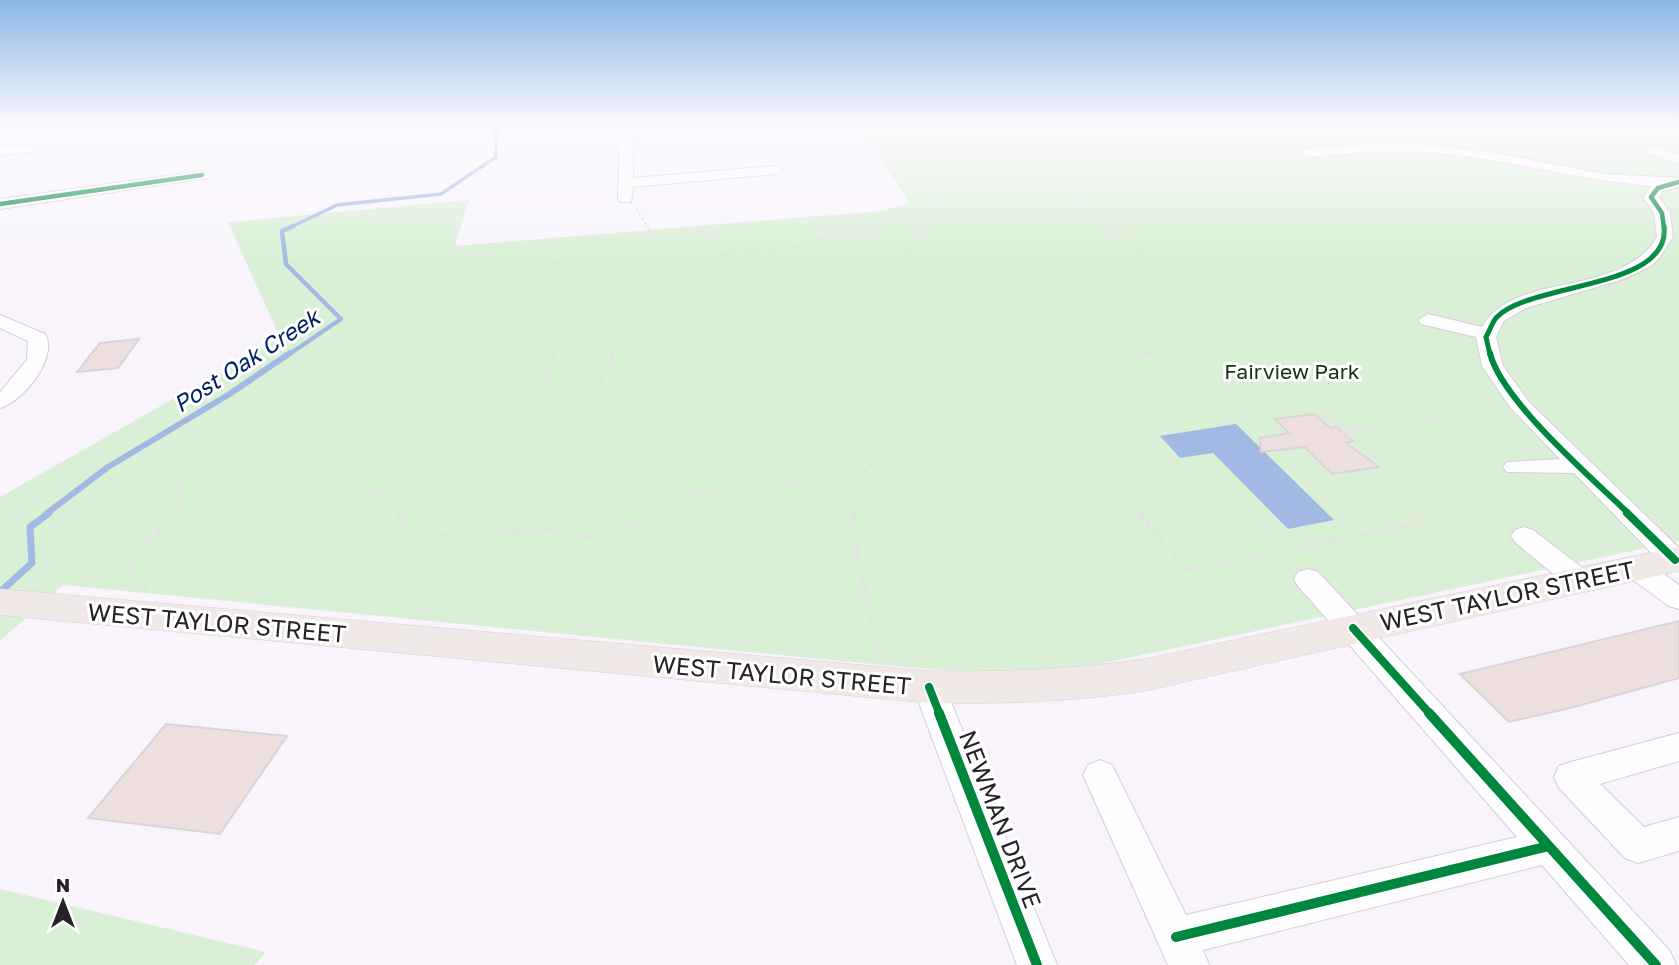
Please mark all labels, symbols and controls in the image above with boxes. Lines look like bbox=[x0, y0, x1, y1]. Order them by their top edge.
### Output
water label: Post Oak Creek bbox=[168, 301, 326, 418]
park label: Fairview Park bbox=[1224, 358, 1360, 384]
street label: WEST TAYLOR STREET bbox=[1377, 554, 1637, 636]
street label: WEST TAYLOR STREET bbox=[87, 596, 347, 648]
street label: WEST TAYLOR STREET bbox=[652, 648, 912, 700]
street label: NEWMAN DRIVE bbox=[954, 726, 1048, 912]
north arrow bbox=[28, 867, 98, 937]
text: N bbox=[56, 873, 70, 896]

